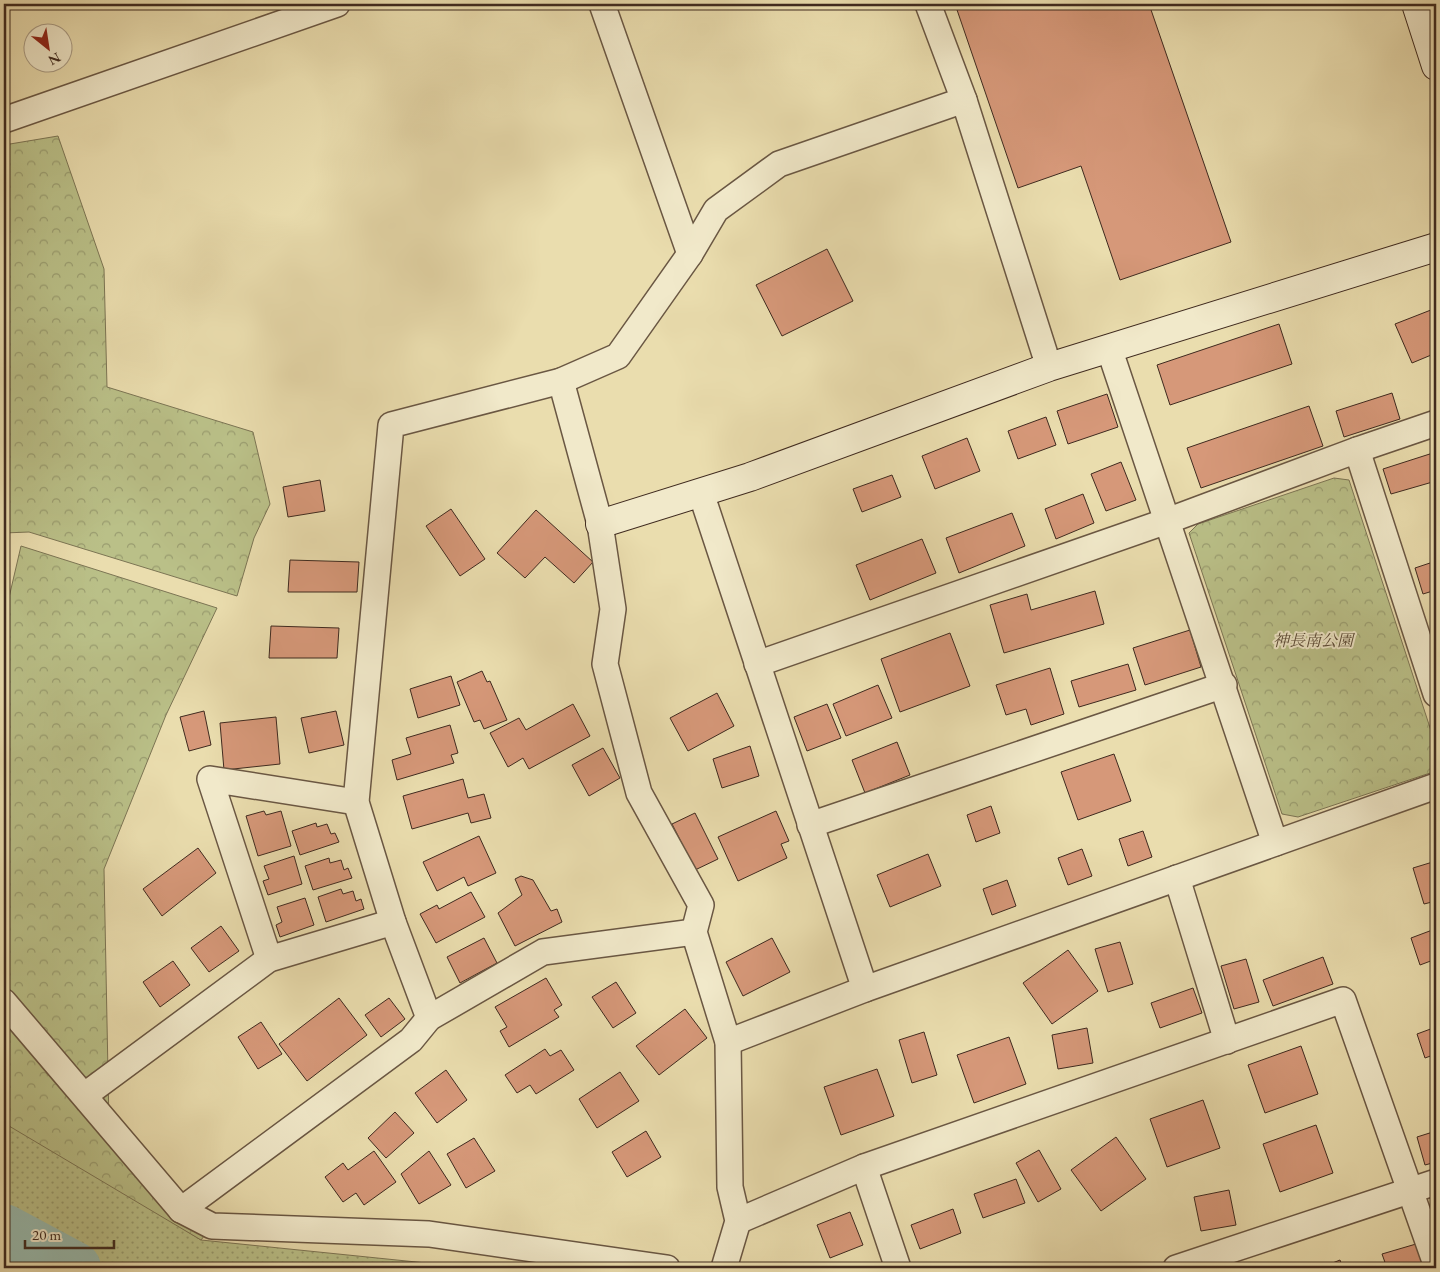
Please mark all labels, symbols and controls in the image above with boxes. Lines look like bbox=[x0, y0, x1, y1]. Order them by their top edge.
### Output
north arrow bbox=[22, 22, 72, 72]
text: N bbox=[45, 49, 64, 70]
park label: 神長南公園 bbox=[1273, 630, 1356, 651]
scale bar bbox=[25, 1217, 114, 1249]
text: 20 m bbox=[32, 1225, 61, 1244]

